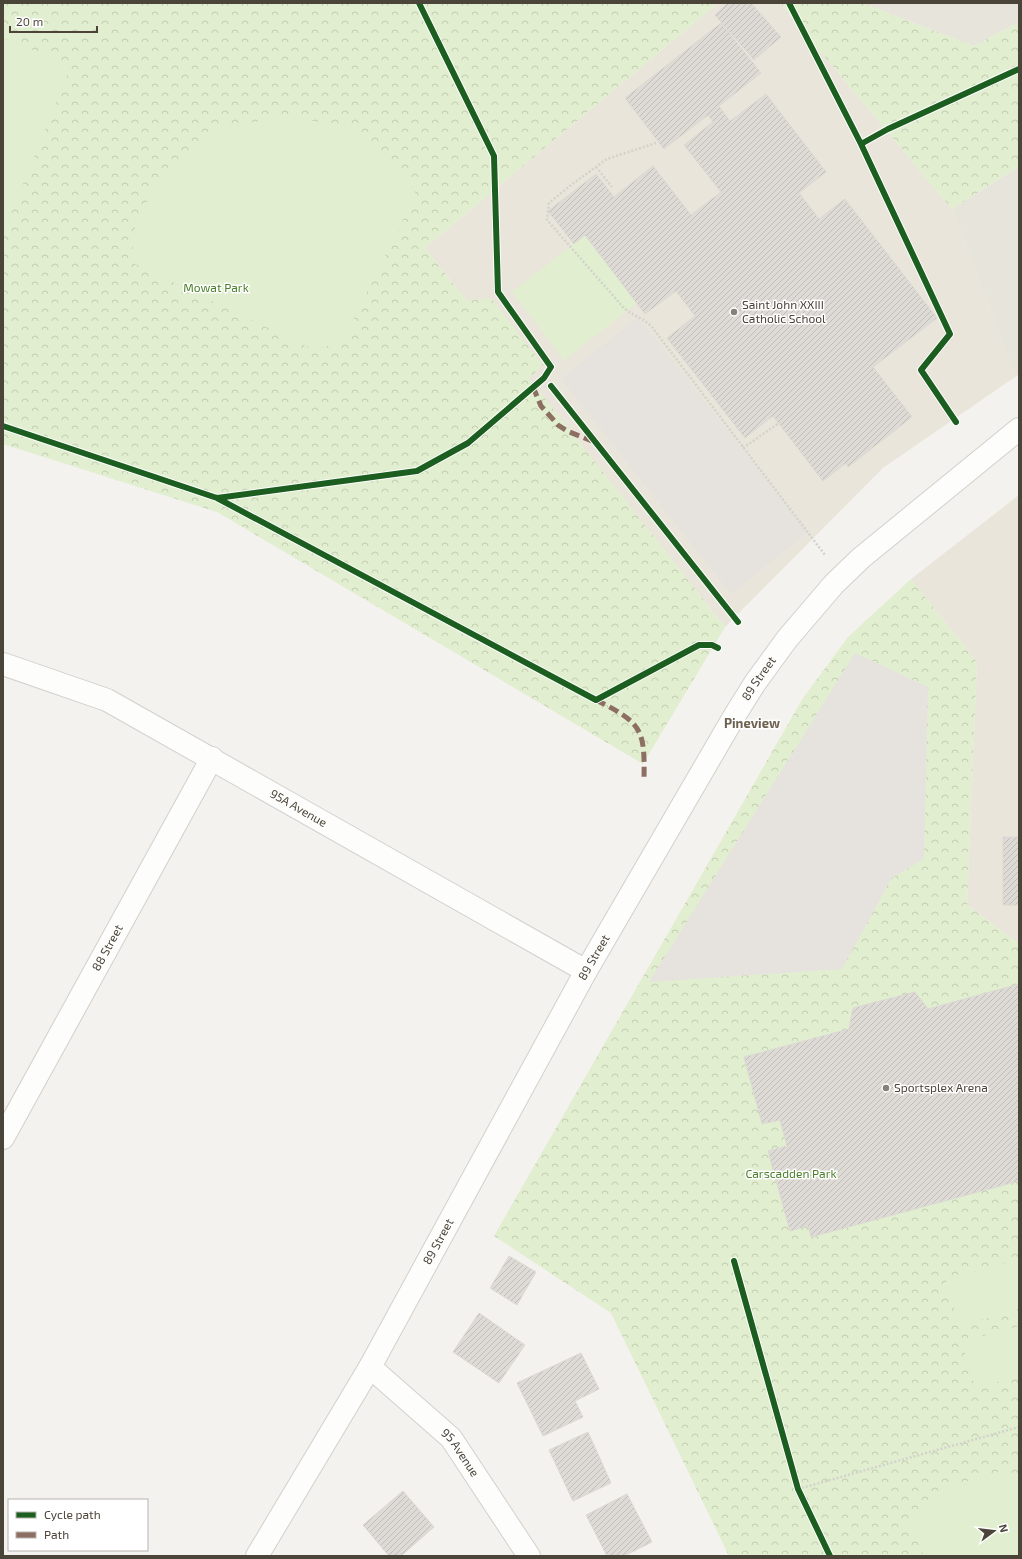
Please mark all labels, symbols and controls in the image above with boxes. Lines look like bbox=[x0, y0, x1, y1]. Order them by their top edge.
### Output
scale bar bbox=[10, 8, 97, 34]
text: 20 m bbox=[16, 14, 43, 28]
park label: Mowat Park bbox=[183, 280, 249, 294]
place label: Saint John XXIII Catholic School bbox=[742, 297, 826, 325]
marker: Saint John XXIII Catholic School bbox=[729, 307, 739, 317]
street label: 89 Street bbox=[738, 653, 778, 703]
district label: Pineview bbox=[724, 715, 780, 731]
street label: 95A Avenue bbox=[268, 786, 330, 829]
street label: 88 Street bbox=[88, 921, 125, 973]
street label: 89 Street bbox=[574, 931, 612, 982]
place label: Sportsplex Arena bbox=[894, 1080, 988, 1094]
marker: Sportsplex Arena bbox=[881, 1083, 891, 1093]
park label: Carscadden Park bbox=[745, 1166, 837, 1180]
street label: 89 Street bbox=[419, 1215, 456, 1267]
street label: 95 Avenue bbox=[439, 1425, 483, 1479]
legend bbox=[8, 1499, 148, 1551]
text: Cycle path bbox=[44, 1507, 101, 1521]
north arrow bbox=[974, 1511, 1014, 1551]
text: N bbox=[997, 1523, 1011, 1534]
text: Path bbox=[44, 1527, 69, 1541]

